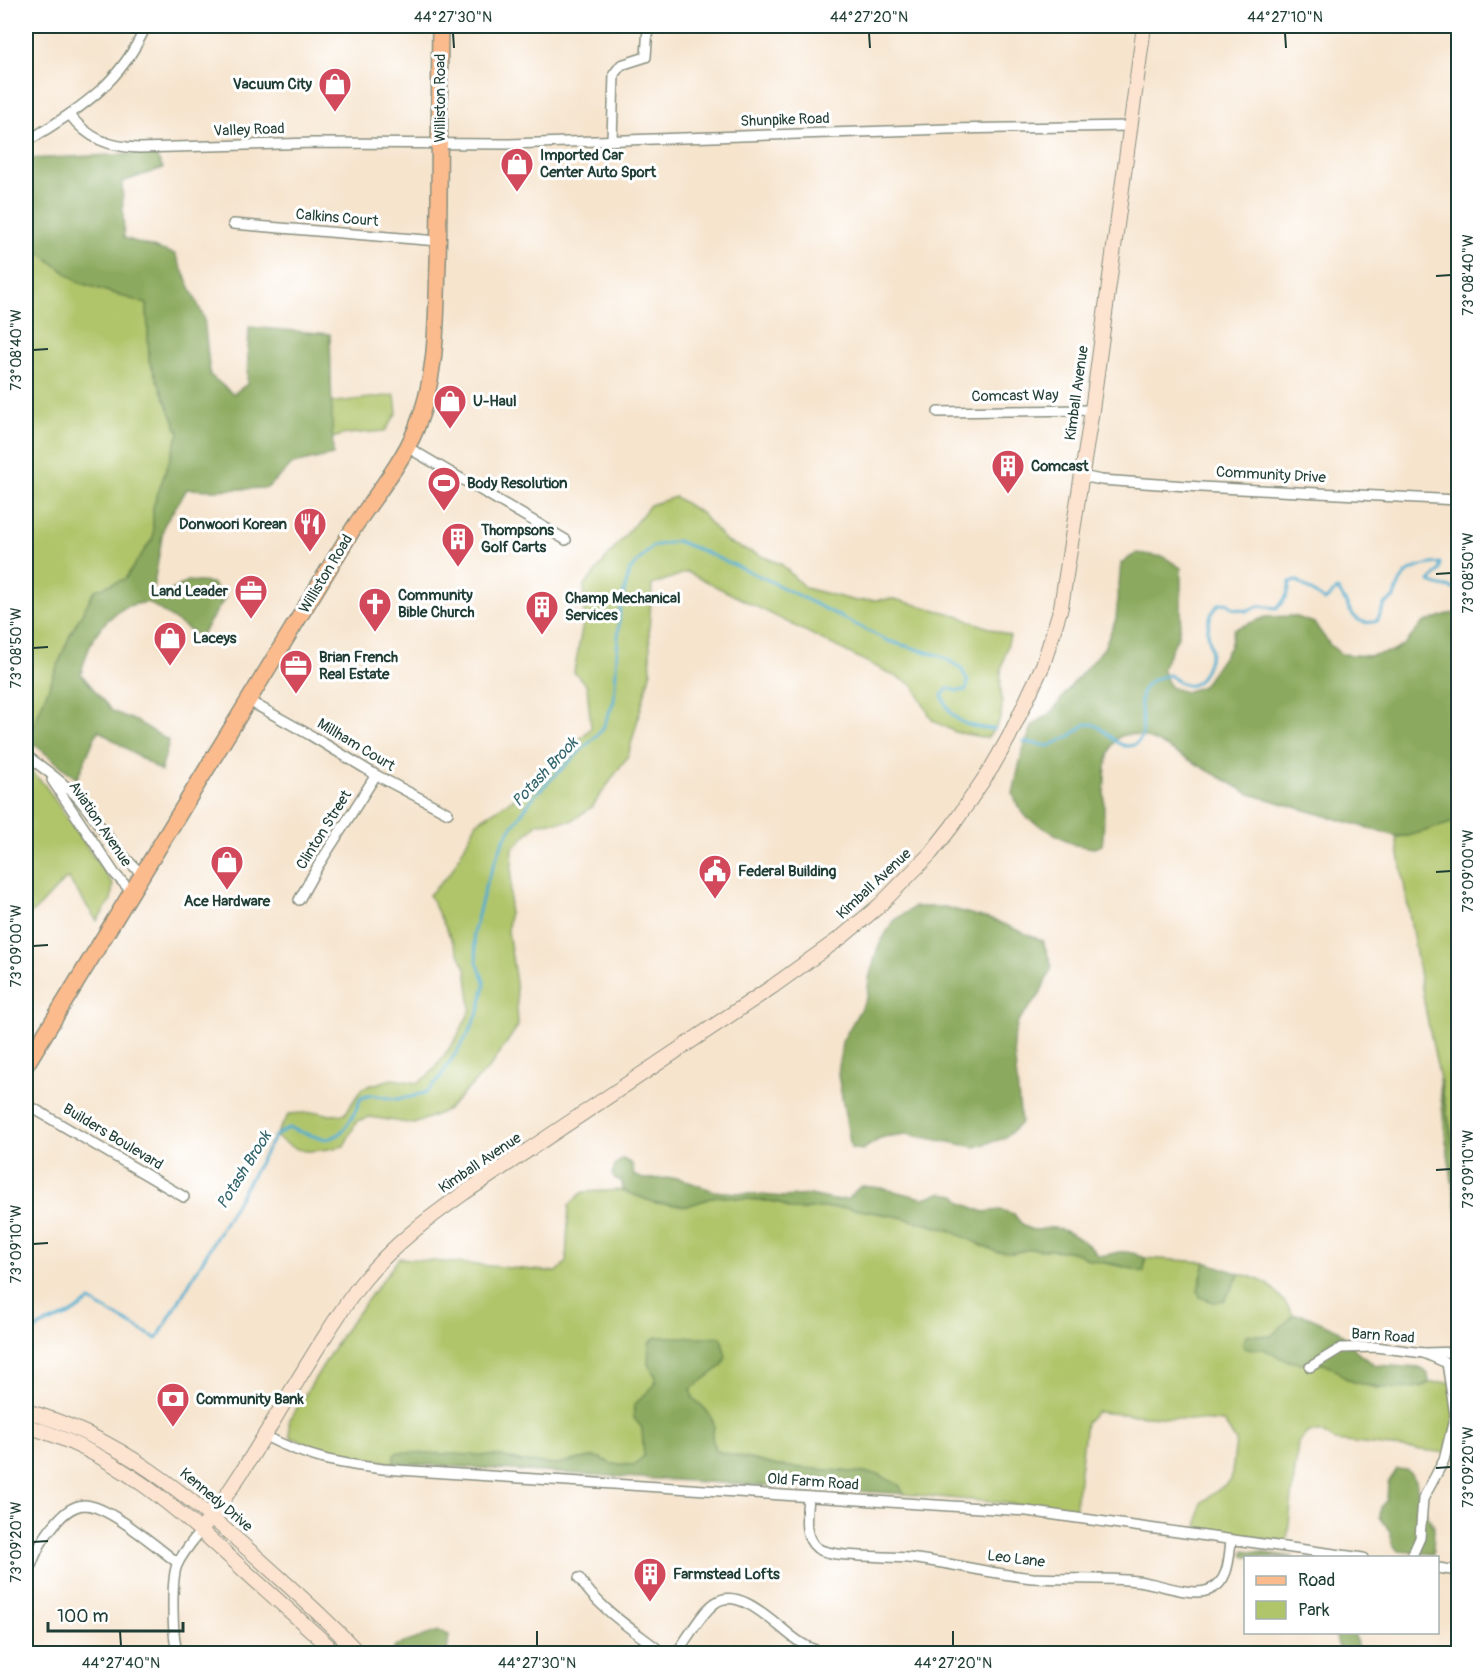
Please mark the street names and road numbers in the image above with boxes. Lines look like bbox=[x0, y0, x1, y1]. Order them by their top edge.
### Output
street label: Williston Road bbox=[431, 54, 450, 142]
street label: Shunpike Road bbox=[740, 109, 830, 131]
street label: Valley Road bbox=[213, 119, 285, 141]
street label: Calkins Court bbox=[295, 205, 380, 231]
street label: Kimball Avenue bbox=[1061, 344, 1093, 442]
street label: Comcast Way bbox=[971, 386, 1059, 406]
street label: Community Drive bbox=[1216, 463, 1327, 487]
street label: Williston Road bbox=[295, 531, 357, 617]
street label: Millham Court bbox=[314, 714, 399, 776]
street label: Aviation Avenue bbox=[64, 778, 136, 871]
street label: Clinton Street bbox=[292, 786, 356, 873]
street label: Kimball Avenue bbox=[833, 844, 916, 924]
street label: Builders Boulevard bbox=[59, 1100, 167, 1174]
street label: Kimball Avenue bbox=[435, 1128, 525, 1198]
street label: Barn Road bbox=[1351, 1324, 1415, 1348]
street label: Kennedy Drive bbox=[176, 1464, 257, 1536]
street label: Old Farm Road bbox=[767, 1469, 859, 1495]
street label: Leo Lane bbox=[986, 1546, 1047, 1572]

